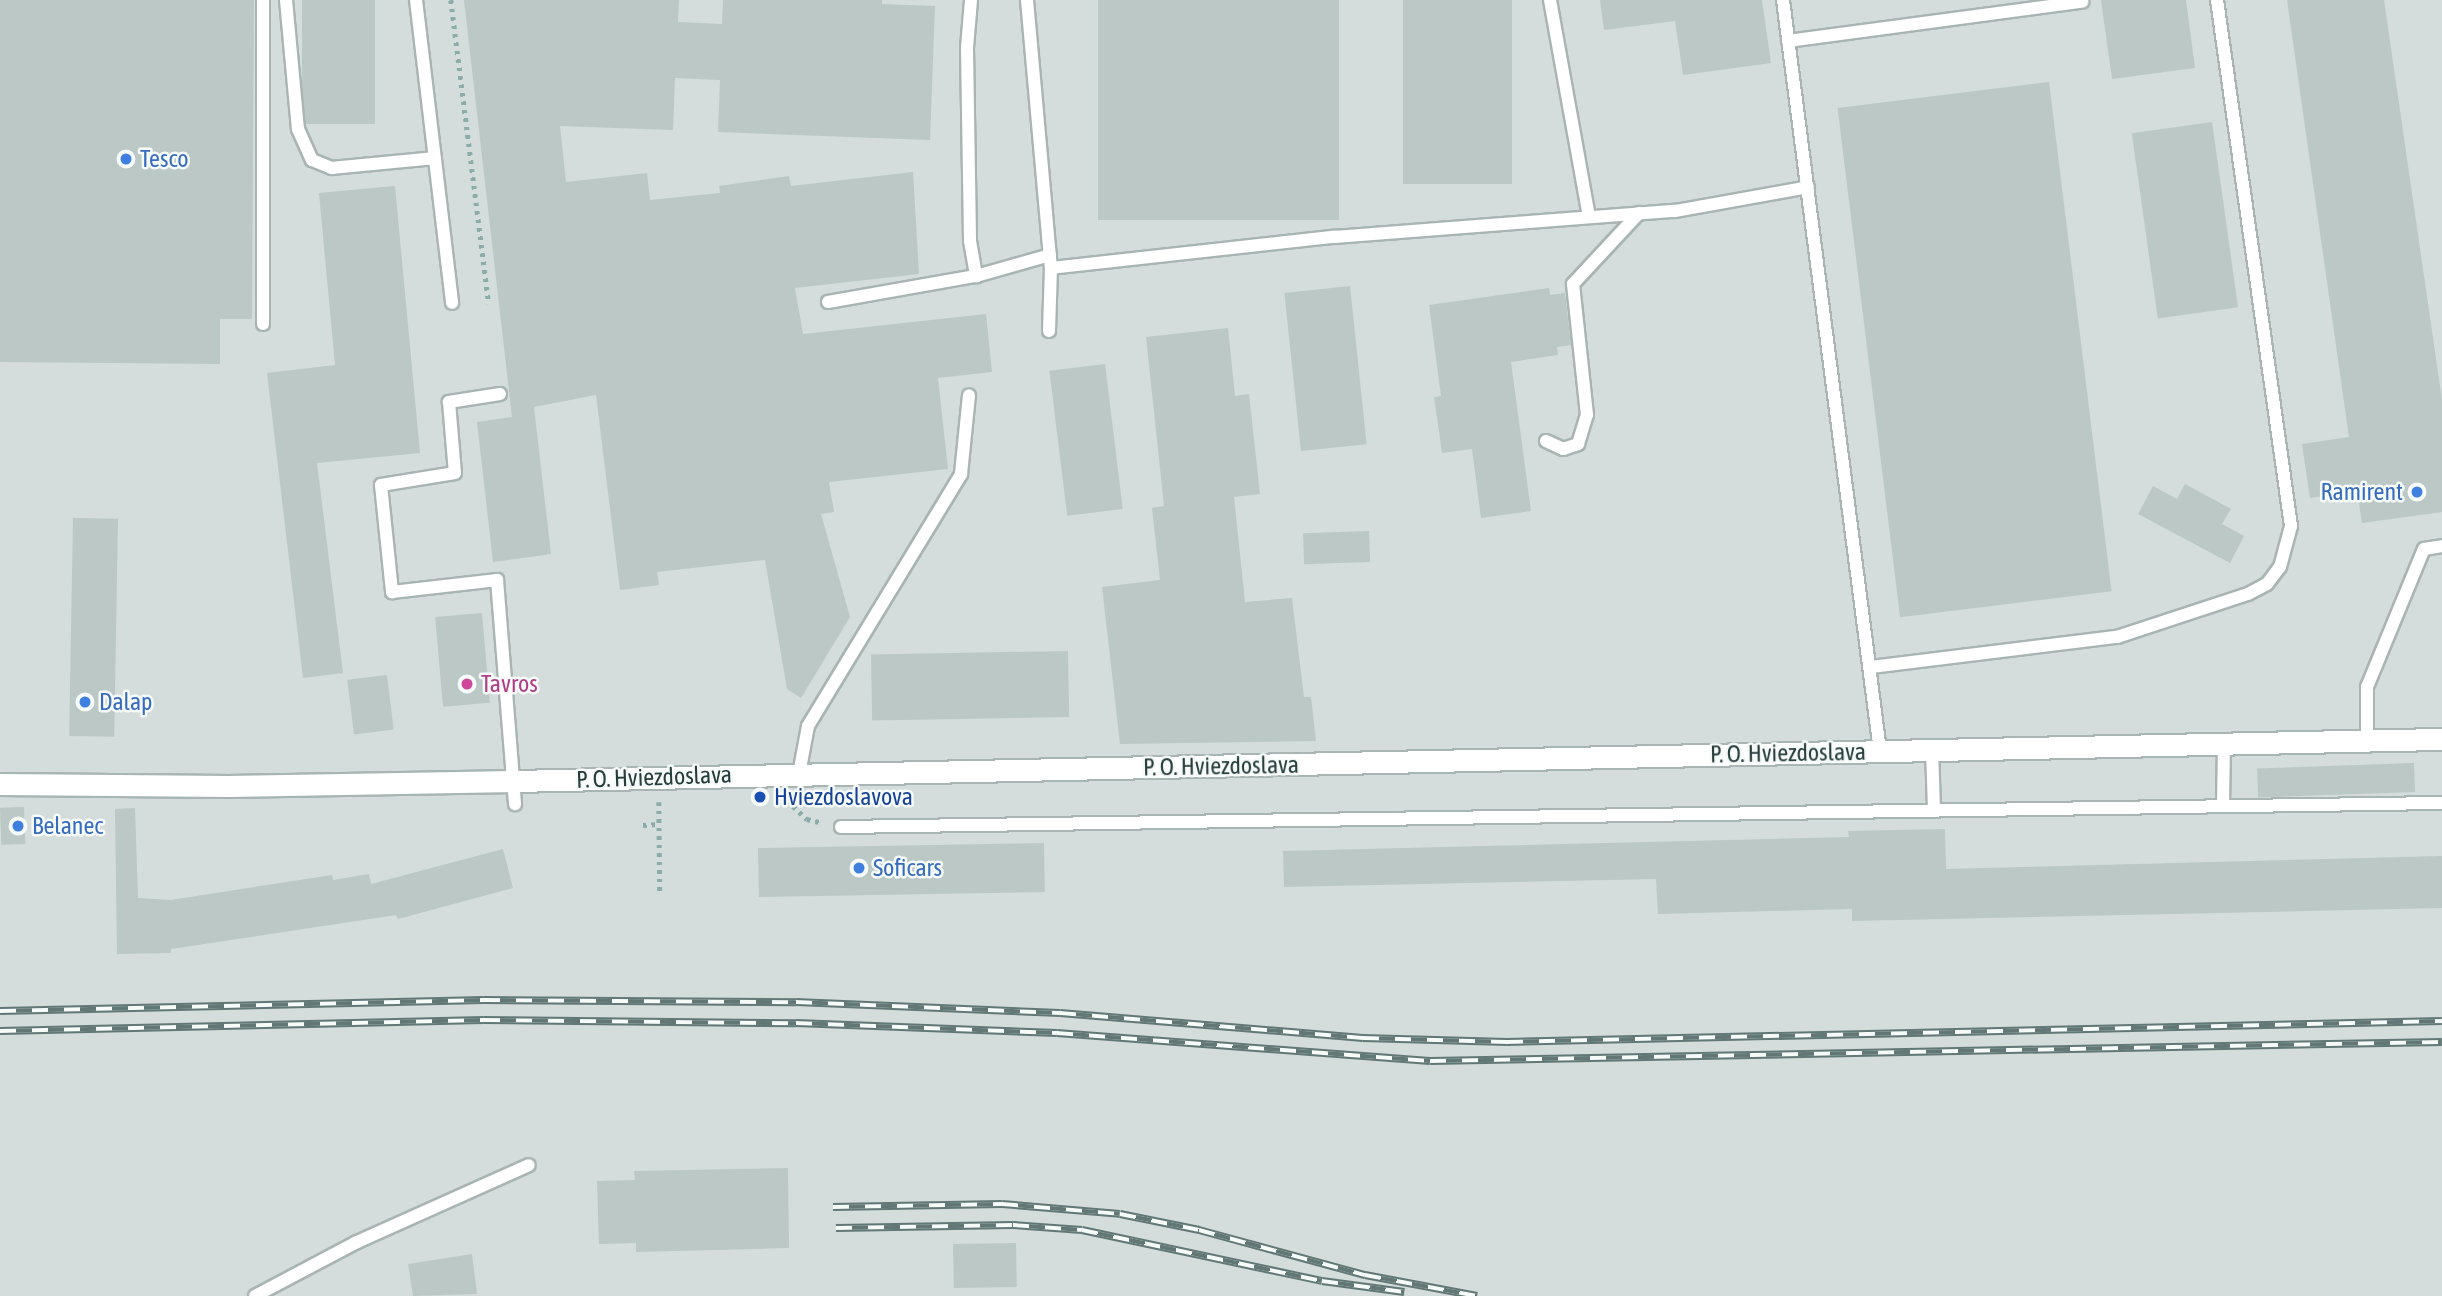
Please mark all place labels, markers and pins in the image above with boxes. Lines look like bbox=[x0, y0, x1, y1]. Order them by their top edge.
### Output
place label: Tesco bbox=[140, 145, 189, 173]
marker: Tesco bbox=[118, 151, 134, 167]
place label: Ramirent bbox=[2321, 478, 2403, 506]
marker: Ramirent bbox=[2409, 484, 2425, 500]
place label: Tavros bbox=[481, 670, 538, 698]
marker: Tavros bbox=[459, 676, 475, 692]
place label: Dalap bbox=[99, 688, 152, 716]
marker: Dalap bbox=[77, 694, 93, 710]
place label: Hviezdoslavova bbox=[774, 783, 913, 811]
marker: Hviezdoslavova bbox=[752, 789, 768, 805]
place label: Belanec bbox=[32, 812, 103, 840]
marker: Belanec bbox=[10, 818, 26, 834]
place label: Soficars bbox=[873, 854, 942, 882]
marker: Soficars bbox=[851, 860, 867, 876]

